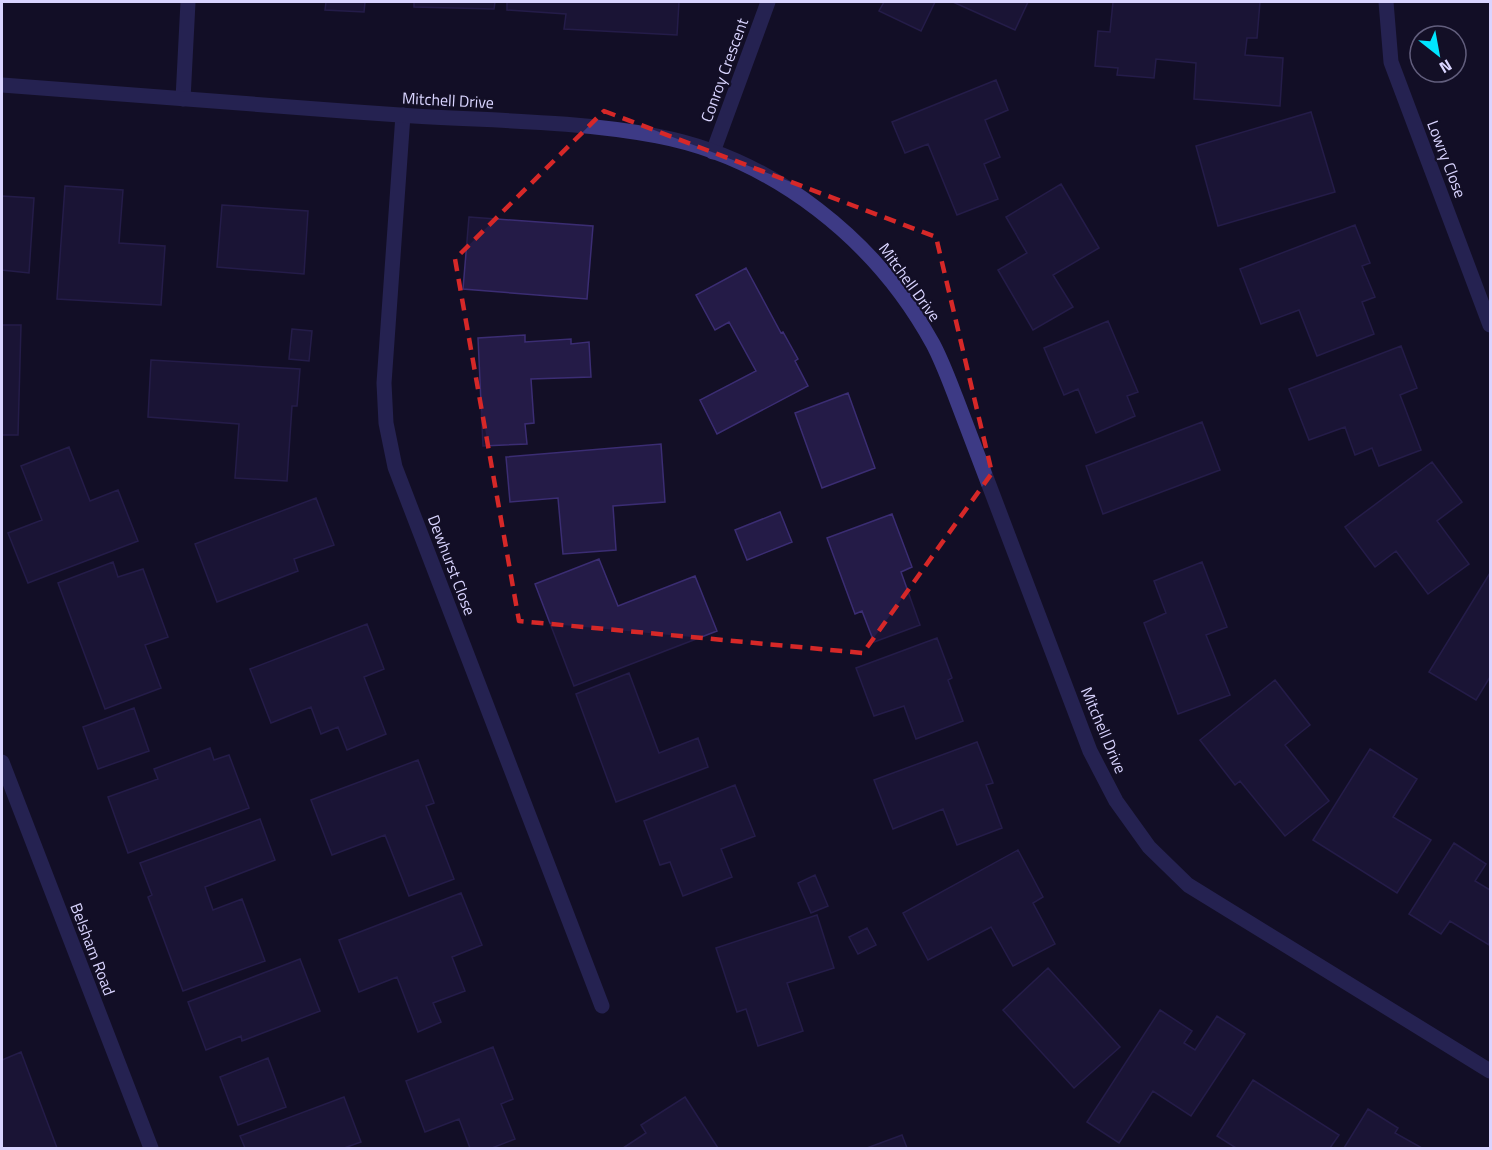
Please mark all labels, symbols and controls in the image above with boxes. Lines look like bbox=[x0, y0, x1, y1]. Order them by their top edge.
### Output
street label: Conroy Crescent bbox=[694, 14, 754, 125]
north arrow bbox=[1408, 24, 1468, 84]
text: N bbox=[1435, 54, 1457, 80]
street label: Mitchell Drive bbox=[401, 86, 495, 114]
street label: Lowry Close bbox=[1421, 117, 1473, 201]
street label: Mitchell Drive bbox=[873, 238, 947, 326]
street label: Dewhurst Close bbox=[422, 511, 482, 619]
street label: Mitchell Drive bbox=[1075, 683, 1133, 777]
street label: Belsham Road bbox=[64, 899, 122, 999]

